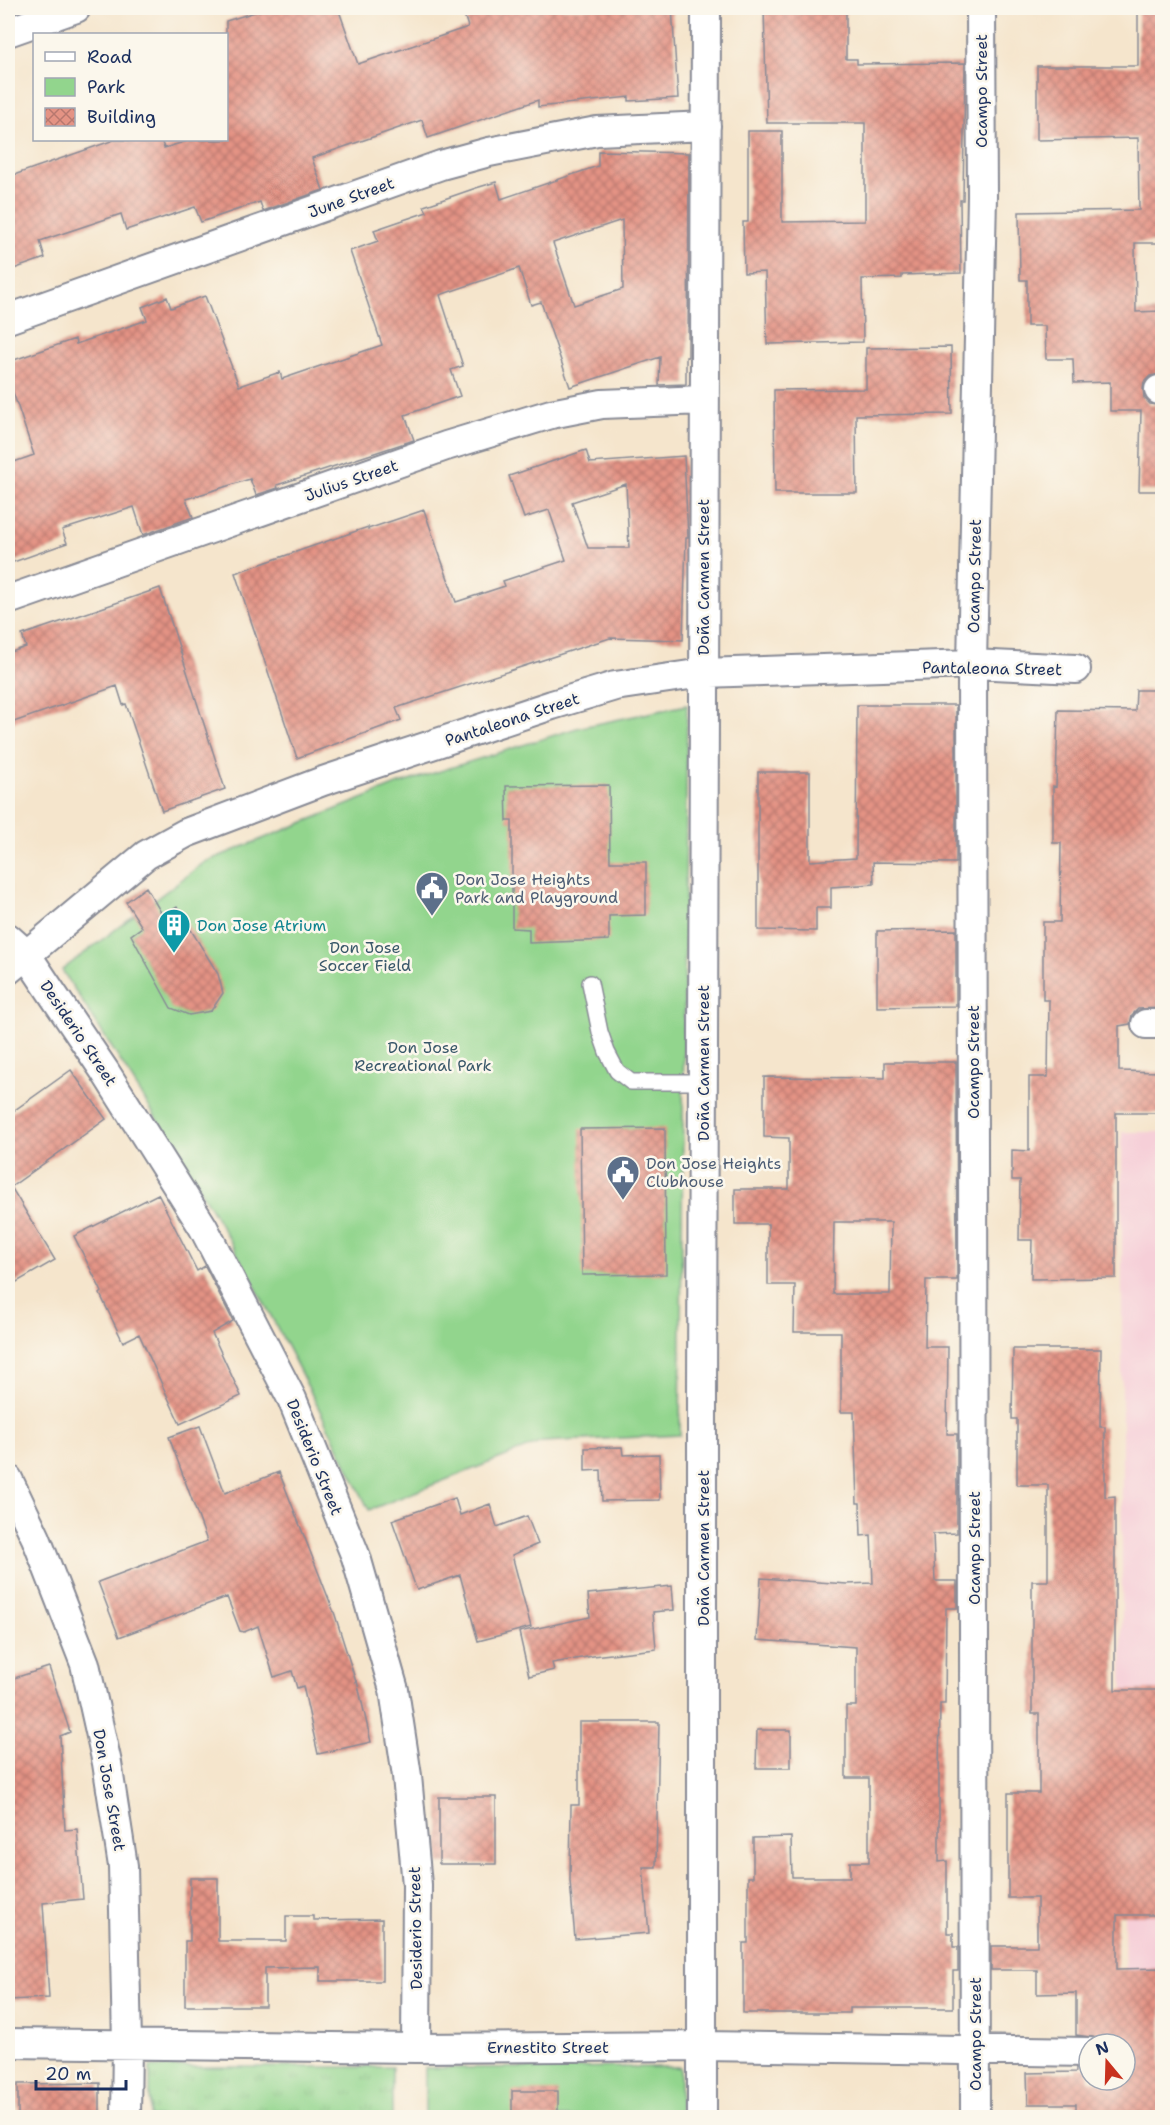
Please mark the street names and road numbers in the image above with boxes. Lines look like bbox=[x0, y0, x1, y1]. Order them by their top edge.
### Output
street label: Ocampo Street bbox=[971, 34, 992, 148]
street label: June Street bbox=[305, 172, 397, 223]
street label: Julius Street bbox=[302, 455, 401, 506]
street label: Doña Carmen Street bbox=[693, 499, 714, 655]
street label: Ocampo Street bbox=[963, 519, 986, 633]
street label: Pantaleona Street bbox=[922, 657, 1062, 680]
street label: Pantaleona Street bbox=[442, 688, 582, 751]
street label: Desiderio Street bbox=[35, 976, 122, 1090]
street label: Doña Carmen Street bbox=[693, 985, 714, 1141]
street label: Ocampo Street bbox=[963, 1005, 984, 1119]
street label: Desiderio Street bbox=[282, 1396, 347, 1518]
street label: Doña Carmen Street bbox=[693, 1470, 714, 1626]
street label: Ocampo Street bbox=[964, 1491, 985, 1605]
street label: Don Jose Street bbox=[88, 1727, 131, 1853]
street label: Desiderio Street bbox=[404, 1866, 427, 1990]
street label: Ocampo Street bbox=[965, 1977, 986, 2091]
street label: Ernestito Street bbox=[487, 2037, 609, 2058]

